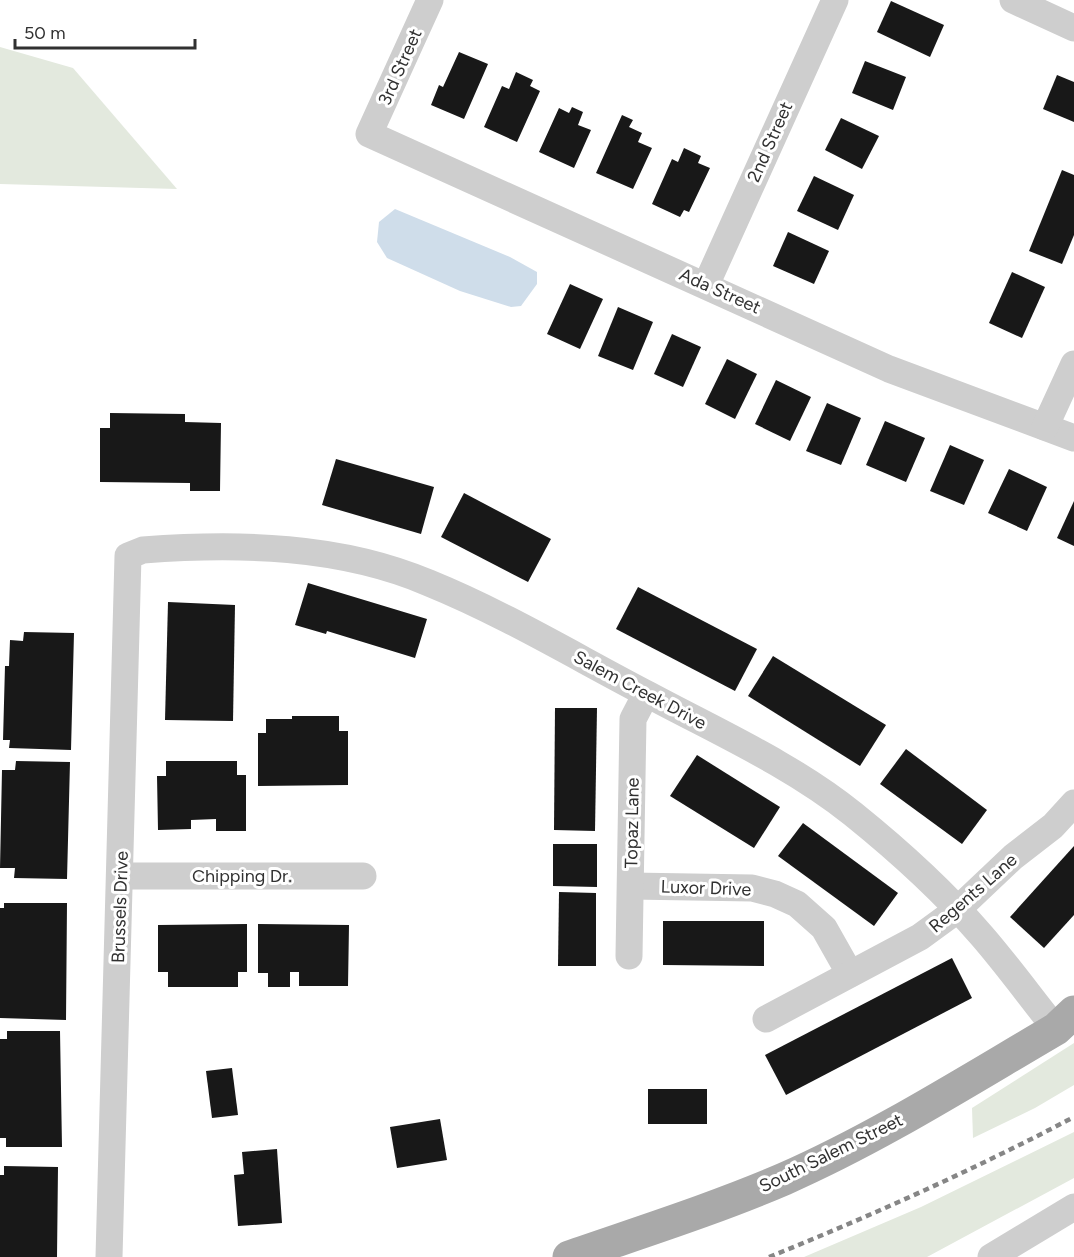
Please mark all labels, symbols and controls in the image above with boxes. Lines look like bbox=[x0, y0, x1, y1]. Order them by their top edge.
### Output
scale bar bbox=[15, 12, 195, 50]
text: 50 m bbox=[24, 22, 66, 44]
street label: 3rd Street bbox=[373, 25, 427, 109]
street label: 2nd Street bbox=[743, 98, 798, 186]
street label: Ada Street bbox=[676, 263, 764, 319]
street label: Salem Creek Drive bbox=[570, 646, 710, 734]
street label: Topaz Lane bbox=[620, 777, 644, 869]
street label: Regents Lane bbox=[924, 849, 1022, 937]
street label: Brussels Drive bbox=[107, 850, 133, 963]
street label: Chipping Dr. bbox=[192, 865, 292, 887]
street label: Luxor Drive bbox=[660, 875, 752, 901]
street label: South Salem Street bbox=[756, 1109, 907, 1197]

